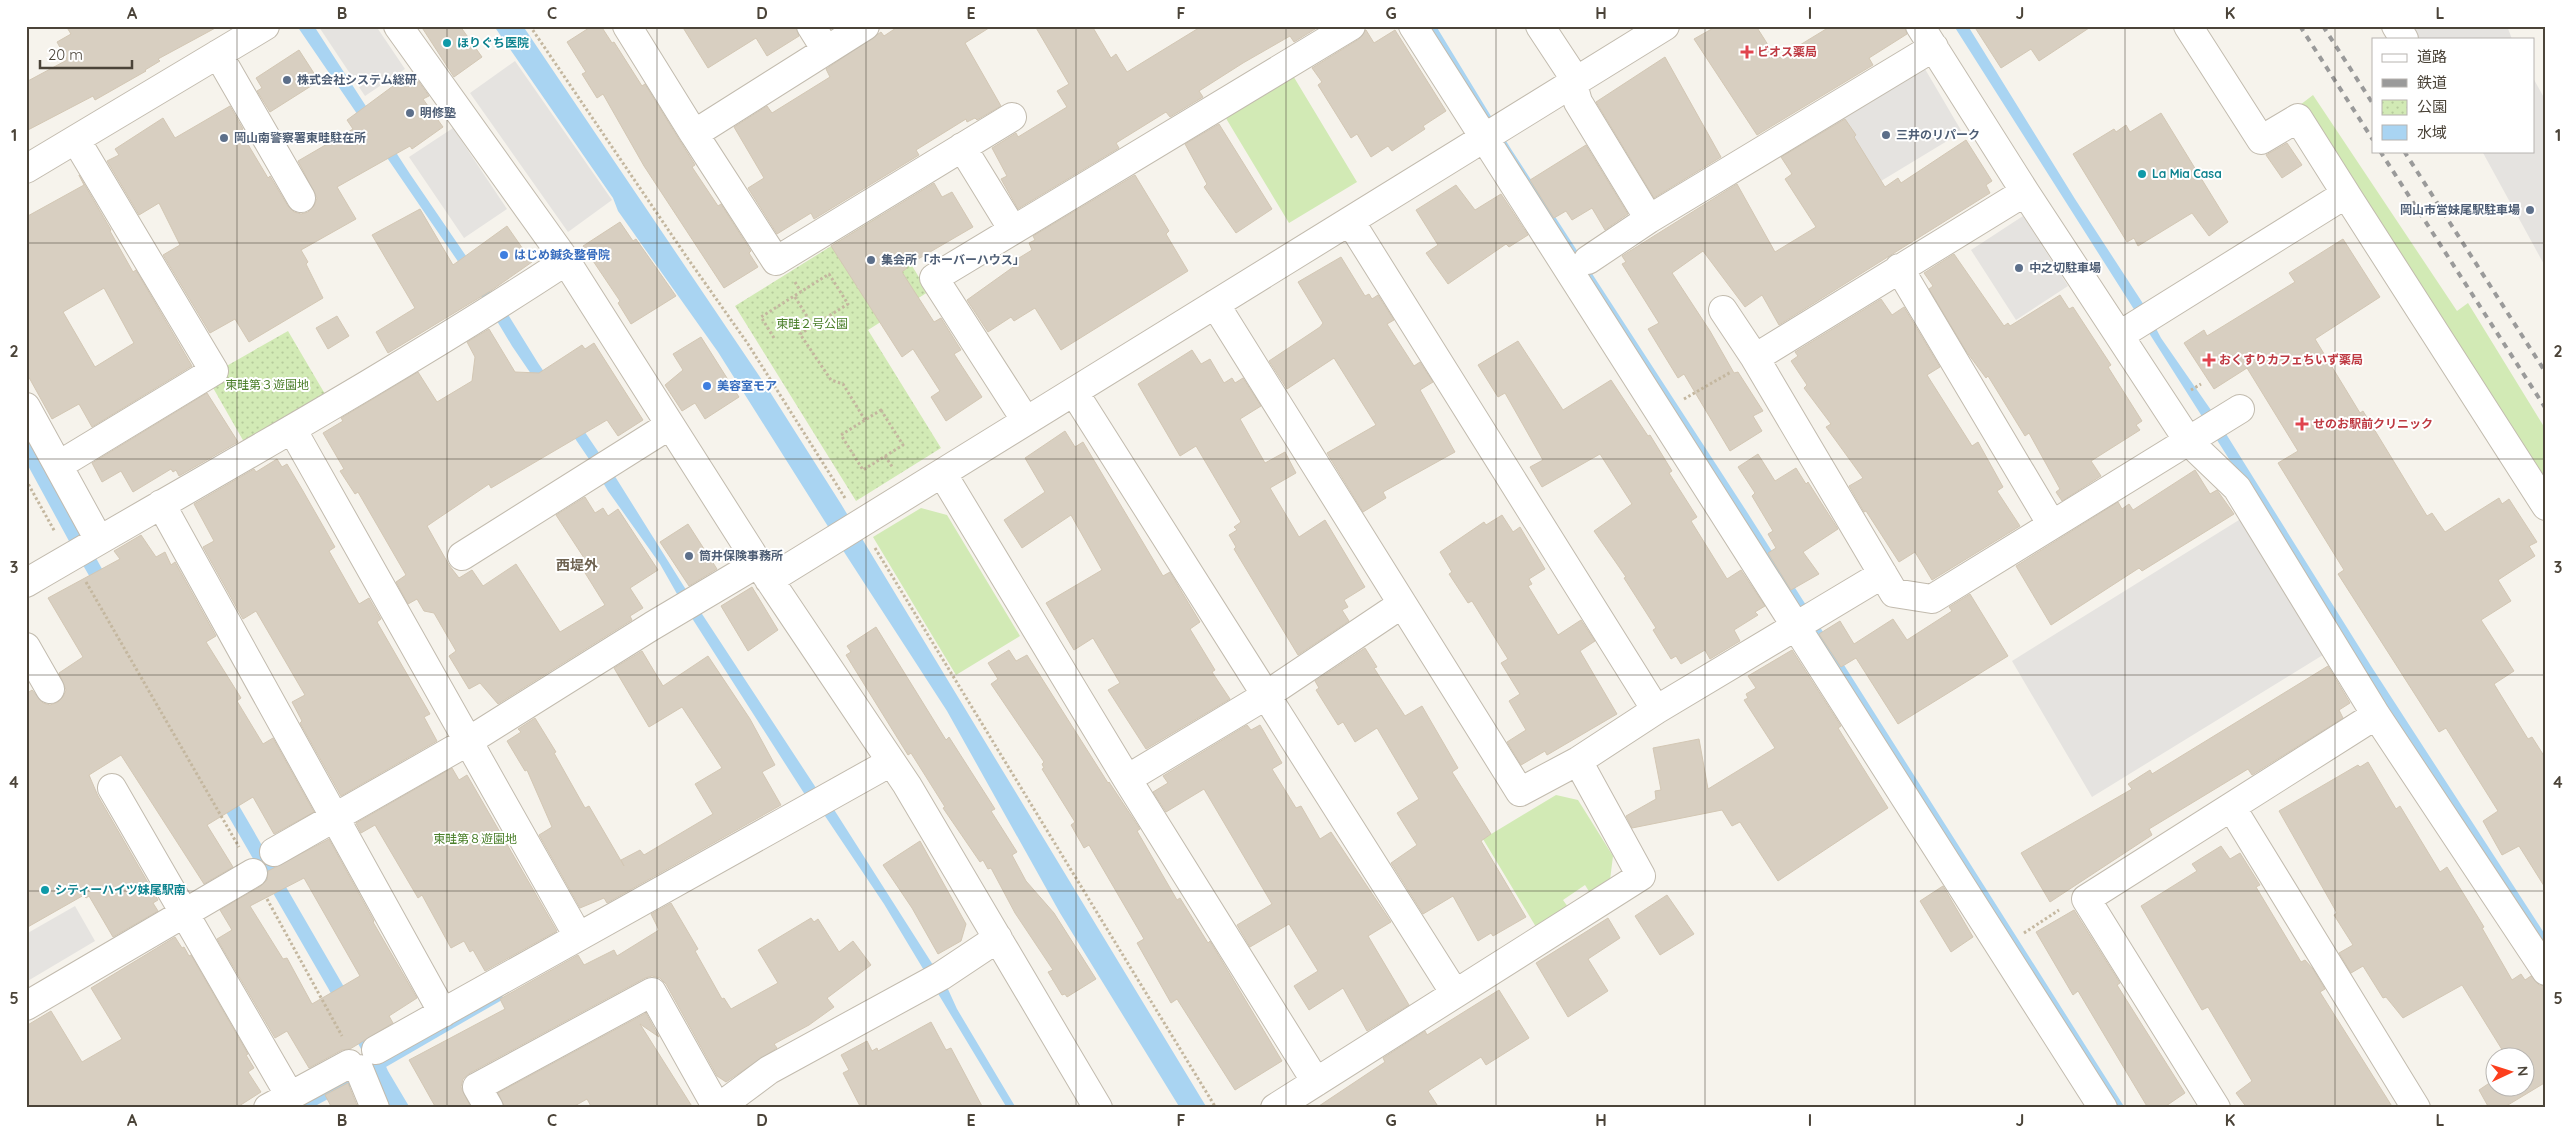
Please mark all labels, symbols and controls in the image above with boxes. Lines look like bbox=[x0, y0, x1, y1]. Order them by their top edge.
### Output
text: A bbox=[127, 3, 138, 23]
text: B bbox=[337, 3, 347, 23]
text: C bbox=[547, 3, 557, 23]
text: D bbox=[756, 3, 768, 23]
text: E bbox=[966, 3, 976, 23]
text: F bbox=[1177, 3, 1186, 23]
text: G bbox=[1385, 3, 1397, 23]
text: H bbox=[1595, 3, 1607, 23]
text: I bbox=[1808, 3, 1812, 23]
text: J bbox=[2016, 3, 2024, 23]
text: K bbox=[2225, 3, 2235, 23]
text: L bbox=[2436, 3, 2445, 23]
place label: ほりぐち医院 bbox=[457, 35, 529, 50]
marker: ほりぐち医院 bbox=[441, 37, 453, 49]
scale bar bbox=[40, 38, 132, 70]
legend bbox=[2372, 38, 2534, 152]
place label: ビオス薬局 bbox=[1757, 44, 1817, 59]
text: 20 m bbox=[48, 45, 83, 64]
marker: ビオス薬局 bbox=[1741, 46, 1753, 58]
text: 道路 bbox=[2417, 47, 2447, 66]
place label: 株式会社システム総研 bbox=[297, 72, 417, 87]
text: 鉄道 bbox=[2417, 73, 2447, 92]
marker: 株式会社システム総研 bbox=[281, 74, 293, 86]
text: 公園 bbox=[2417, 97, 2447, 116]
place label: 明修塾 bbox=[420, 105, 456, 120]
marker: 明修塾 bbox=[404, 107, 416, 119]
text: 水域 bbox=[2417, 123, 2447, 142]
text: 1 bbox=[11, 125, 17, 145]
text: 1 bbox=[2555, 125, 2561, 145]
place label: 三井のリパーク bbox=[1896, 127, 1980, 142]
marker: 三井のリパーク bbox=[1880, 129, 1892, 141]
place label: 岡山南警察署東畦駐在所 bbox=[234, 130, 366, 145]
marker: 岡山南警察署東畦駐在所 bbox=[218, 132, 230, 144]
place label: La Mia Casa bbox=[2152, 166, 2222, 181]
marker: La Mia Casa bbox=[2136, 168, 2148, 180]
place label: 岡山市営妹尾駅駐車場 bbox=[2400, 202, 2520, 217]
marker: 岡山市営妹尾駅駐車場 bbox=[2524, 204, 2536, 216]
place label: はじめ鍼灸整骨院 bbox=[514, 247, 610, 262]
marker: はじめ鍼灸整骨院 bbox=[498, 249, 510, 261]
place label: 集会所「ホーバーハウス」 bbox=[881, 252, 1025, 267]
marker: 集会所「ホーバーハウス」 bbox=[865, 254, 877, 266]
place label: 中之切駐車場 bbox=[2029, 260, 2101, 275]
marker: 中之切駐車場 bbox=[2013, 262, 2025, 274]
park label: 東畦２号公園 bbox=[776, 316, 848, 331]
text: 2 bbox=[9, 341, 19, 361]
text: 2 bbox=[2553, 341, 2563, 361]
place label: おくすりカフェちいず薬局 bbox=[2219, 352, 2363, 367]
marker: おくすりカフェちいず薬局 bbox=[2203, 354, 2215, 366]
park label: 東畦第３遊園地 bbox=[225, 377, 309, 392]
place label: 美容室モア bbox=[717, 378, 777, 393]
marker: 美容室モア bbox=[701, 380, 713, 392]
place label: せのお駅前クリニック bbox=[2313, 416, 2433, 431]
marker: せのお駅前クリニック bbox=[2295, 417, 2309, 431]
place label: 筒井保険事務所 bbox=[699, 548, 783, 563]
marker: 筒井保険事務所 bbox=[683, 550, 695, 562]
district label: 西堤外 bbox=[556, 556, 598, 574]
text: 3 bbox=[10, 557, 18, 577]
text: 3 bbox=[2554, 557, 2562, 577]
text: 4 bbox=[9, 772, 19, 792]
text: 4 bbox=[2553, 772, 2563, 792]
park label: 東畦第８遊園地 bbox=[433, 831, 517, 846]
place label: シティーハイツ妹尾駅南 bbox=[55, 882, 186, 897]
marker: シティーハイツ妹尾駅南 bbox=[39, 884, 51, 896]
text: 5 bbox=[9, 988, 19, 1008]
text: 5 bbox=[2553, 988, 2563, 1008]
north arrow bbox=[2484, 1046, 2534, 1096]
text: N bbox=[2514, 1065, 2532, 1077]
text: A bbox=[127, 1110, 138, 1130]
text: B bbox=[337, 1110, 347, 1130]
text: C bbox=[547, 1110, 557, 1130]
text: D bbox=[756, 1110, 768, 1130]
text: E bbox=[966, 1110, 976, 1130]
text: F bbox=[1177, 1110, 1186, 1130]
text: G bbox=[1385, 1110, 1397, 1130]
text: H bbox=[1595, 1110, 1607, 1130]
text: I bbox=[1808, 1110, 1812, 1130]
text: J bbox=[2016, 1110, 2024, 1130]
text: K bbox=[2225, 1110, 2235, 1130]
text: L bbox=[2436, 1110, 2445, 1130]

